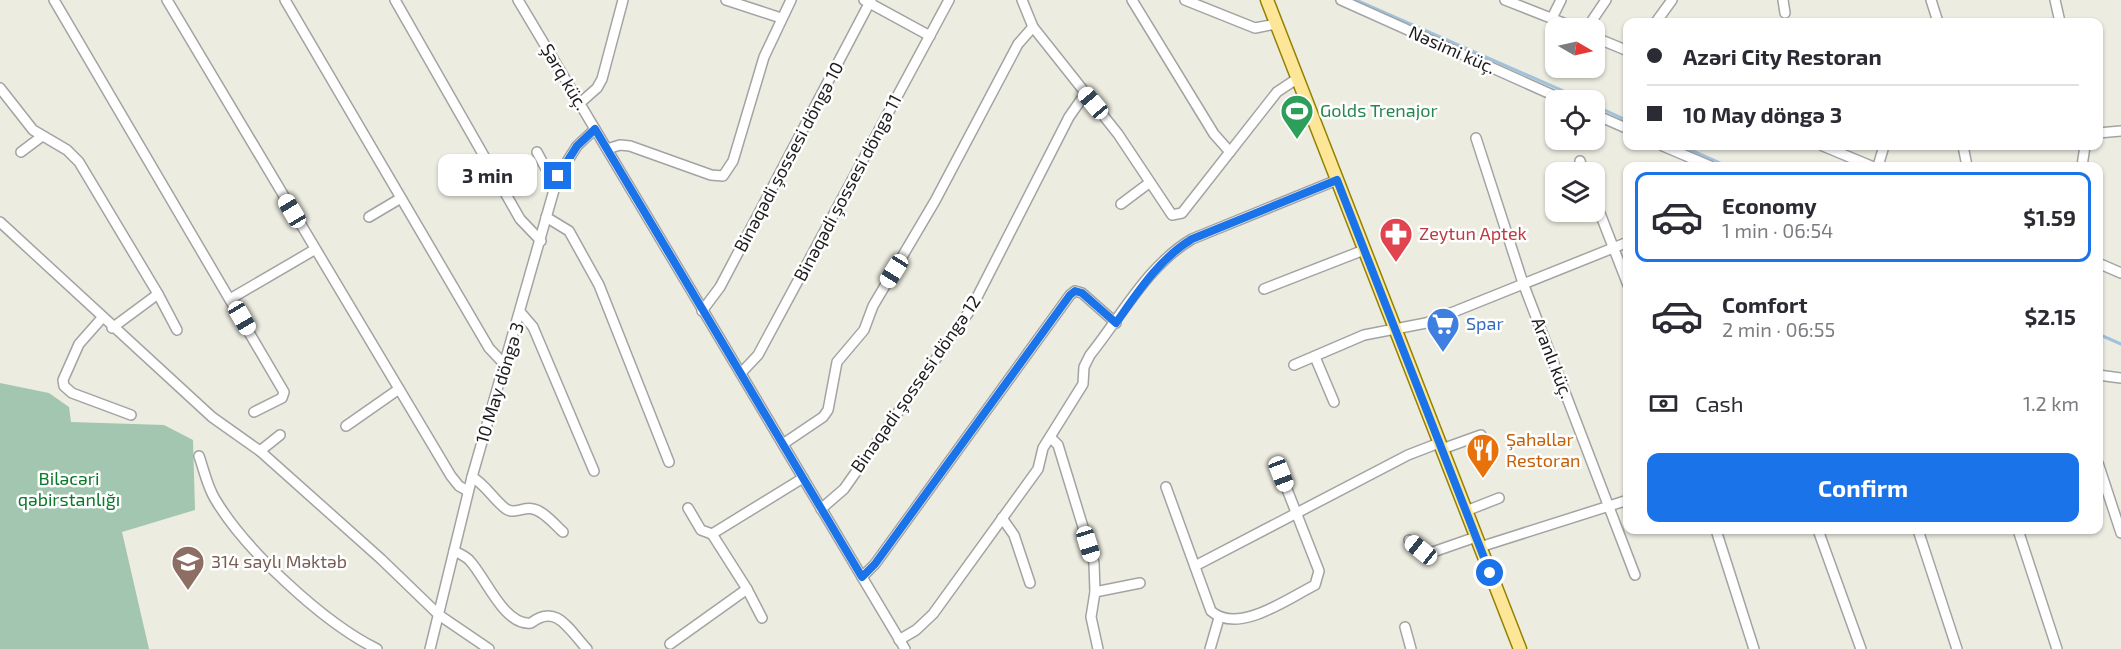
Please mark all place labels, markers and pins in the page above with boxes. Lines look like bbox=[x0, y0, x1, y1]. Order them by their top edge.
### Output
sports icon: Golds Trenajor bbox=[1279, 93, 1315, 140]
place label: Golds Trenajor bbox=[1320, 99, 1438, 121]
pharmacy icon: Zeytun Aptek bbox=[1378, 216, 1414, 263]
place label: Zeytun Aptek bbox=[1419, 222, 1527, 244]
supermarket icon: Spar bbox=[1425, 306, 1461, 353]
place label: Spar bbox=[1466, 312, 1504, 334]
place label: Şahəllər Restoran bbox=[1506, 428, 1580, 471]
restaurant icon: Şahəllər Restoran bbox=[1465, 432, 1501, 479]
school or university icon: 314 saylı Məktəb bbox=[170, 544, 206, 591]
place label: 314 saylı Məktəb bbox=[211, 550, 347, 572]

